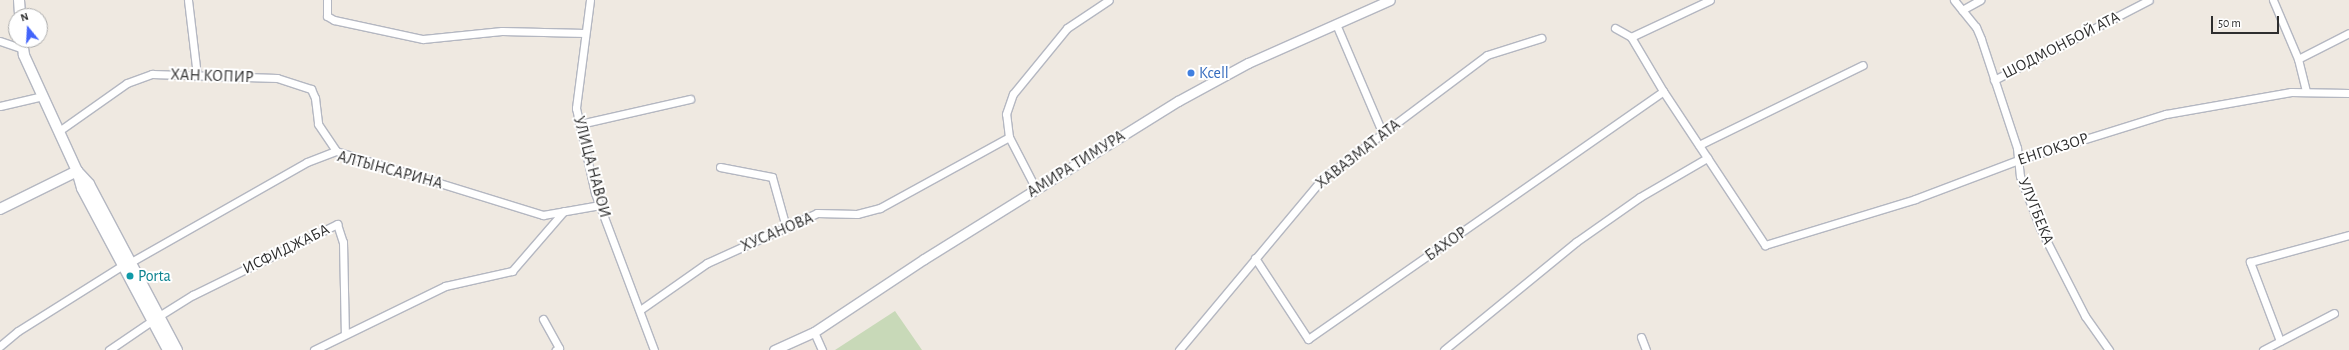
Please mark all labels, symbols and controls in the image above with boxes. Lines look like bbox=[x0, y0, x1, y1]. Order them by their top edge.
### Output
street label: ШОДМОНБОЙ АТА bbox=[1999, 7, 2123, 83]
north arrow bbox=[8, 8, 48, 48]
scale bar bbox=[2213, 8, 2281, 34]
text: N bbox=[19, 11, 30, 23]
text: 50 m bbox=[2218, 17, 2241, 29]
place label: Kcell bbox=[1199, 63, 1229, 83]
street label: ХАН КОПИР bbox=[170, 65, 254, 87]
marker: Kcell bbox=[1186, 68, 1196, 78]
street label: УЛИЦА НАВОИ bbox=[569, 114, 615, 220]
street label: ХАВАЗМАТ АТА bbox=[1312, 115, 1404, 193]
street label: АМИРА ТИМУРА bbox=[1023, 126, 1129, 202]
street label: ЕНГОКЗОР bbox=[2015, 128, 2091, 170]
street label: АЛТЫНСАРИНА bbox=[335, 147, 445, 193]
street label: УЛУГБЕКА bbox=[2014, 175, 2058, 247]
street label: ХУСАНОВА bbox=[738, 208, 816, 256]
street label: ИСФИДЖАБА bbox=[240, 220, 332, 278]
street label: БАХОР bbox=[1421, 223, 1471, 265]
place label: Porta bbox=[138, 266, 171, 286]
marker: Porta bbox=[125, 271, 135, 281]

